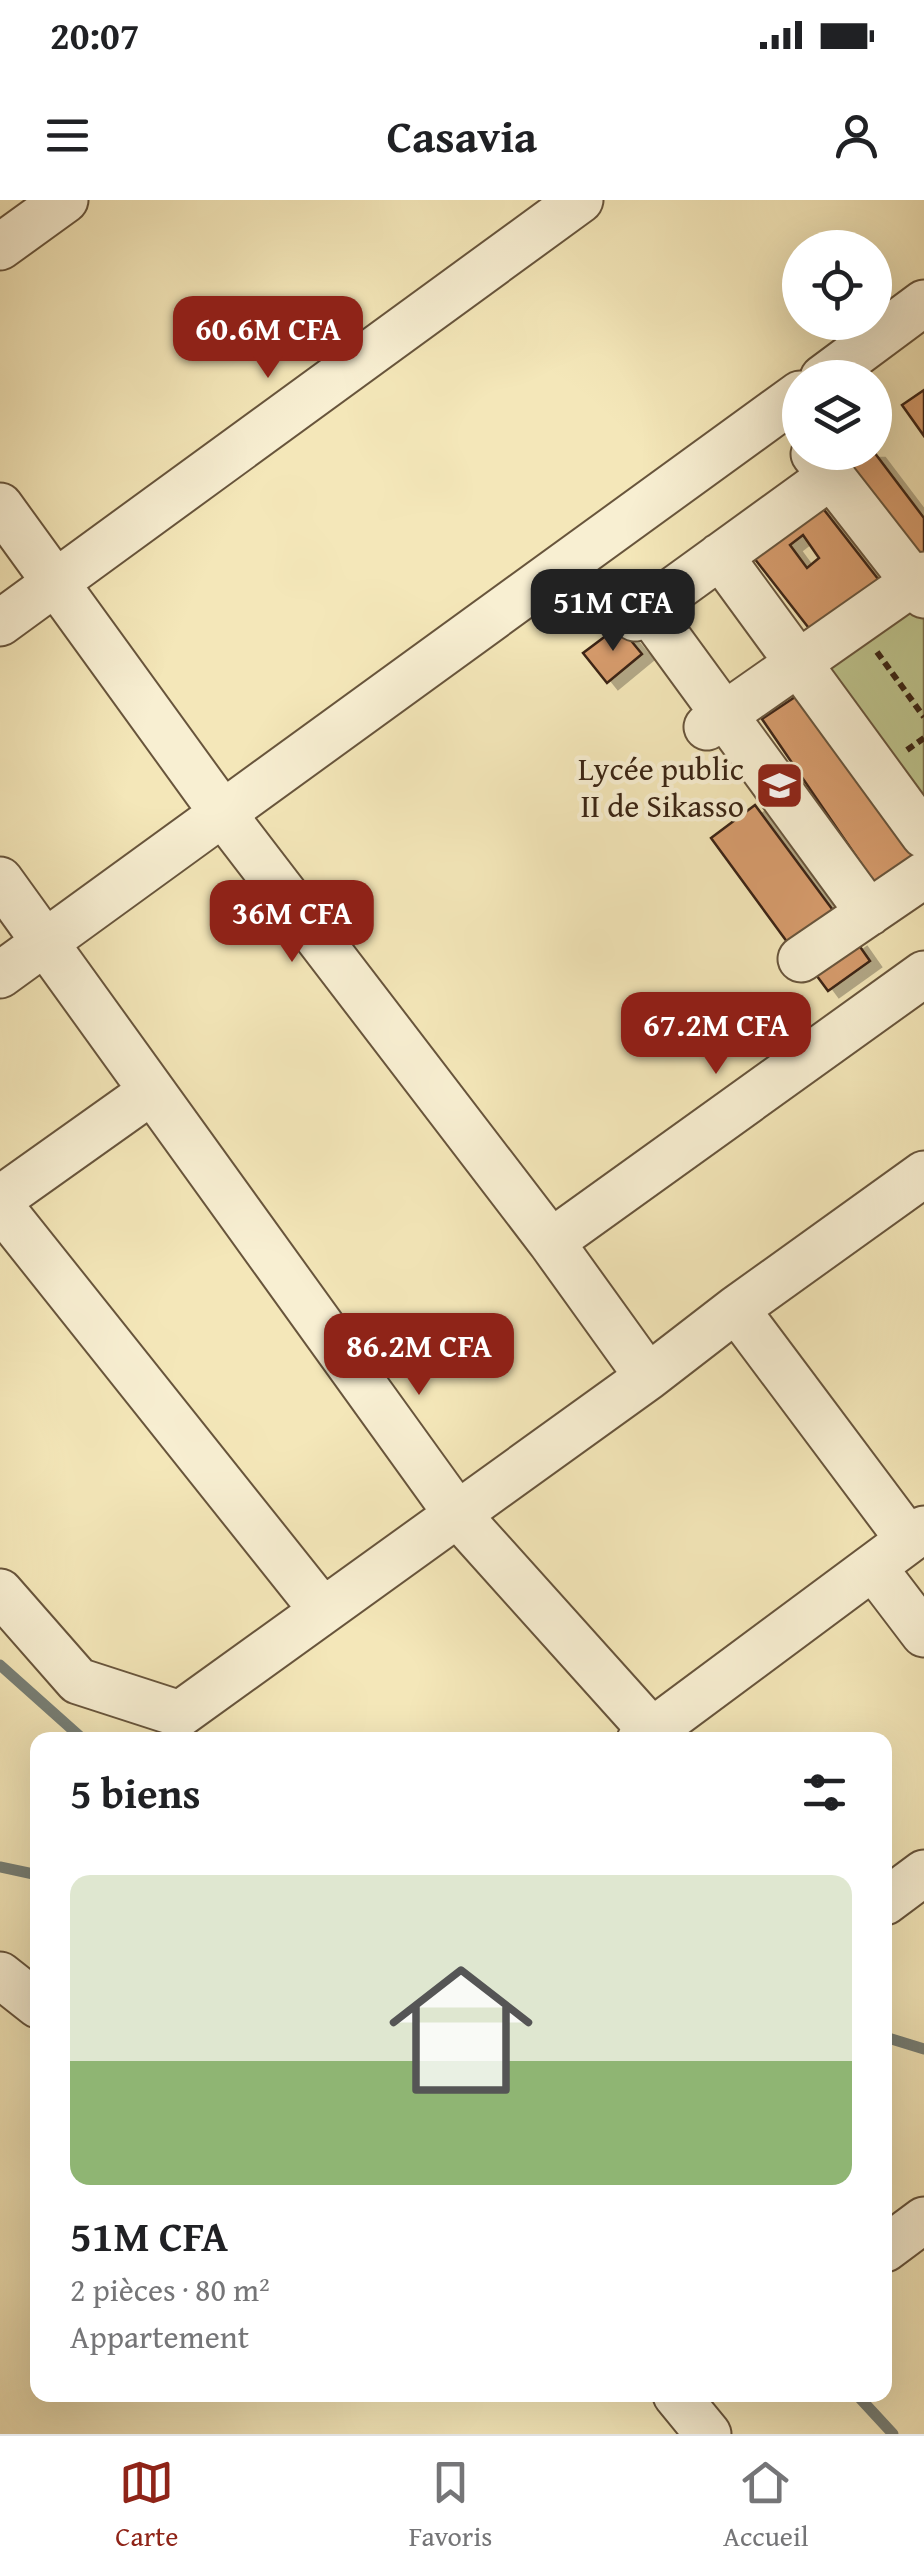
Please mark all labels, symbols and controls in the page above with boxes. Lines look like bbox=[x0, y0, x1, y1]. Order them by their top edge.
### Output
text: 20:07 bbox=[50, 7, 140, 63]
text: Casavia bbox=[387, 103, 537, 168]
icon: menu bbox=[40, 108, 95, 163]
icon: person bbox=[829, 108, 884, 163]
map controls bbox=[782, 230, 892, 470]
button: locate bbox=[782, 230, 892, 340]
pin: 60.6M CFA bbox=[154, 296, 382, 381]
text: 60.6M CFA bbox=[195, 305, 341, 352]
button: layers bbox=[782, 360, 892, 470]
pin: 51M CFA bbox=[521, 569, 705, 654]
text: 51M CFA bbox=[553, 578, 673, 625]
place label: Lycée public II de Sikasso bbox=[578, 745, 744, 829]
school or university icon: Lycée public II de Sikasso bbox=[753, 760, 805, 812]
pin: 36M CFA bbox=[200, 880, 384, 965]
text: 36M CFA bbox=[232, 889, 352, 936]
pin: 67.2M CFA bbox=[602, 992, 830, 1077]
text: 67.2M CFA bbox=[643, 1001, 789, 1048]
pin: 86.2M CFA bbox=[305, 1313, 533, 1398]
text: 86.2M CFA bbox=[346, 1322, 492, 1369]
text: 5 biens bbox=[70, 1762, 201, 1823]
icon: filters bbox=[797, 1765, 852, 1820]
icon: home bbox=[371, 1940, 551, 2120]
text: 51M CFA bbox=[70, 2205, 228, 2266]
text: 2 pièces · 80 m² bbox=[70, 2266, 270, 2313]
text: Appartement bbox=[70, 2313, 249, 2360]
tab: Carte bbox=[115, 2455, 178, 2556]
tab: Favoris bbox=[409, 2455, 492, 2556]
tab: Accueil bbox=[723, 2455, 809, 2556]

